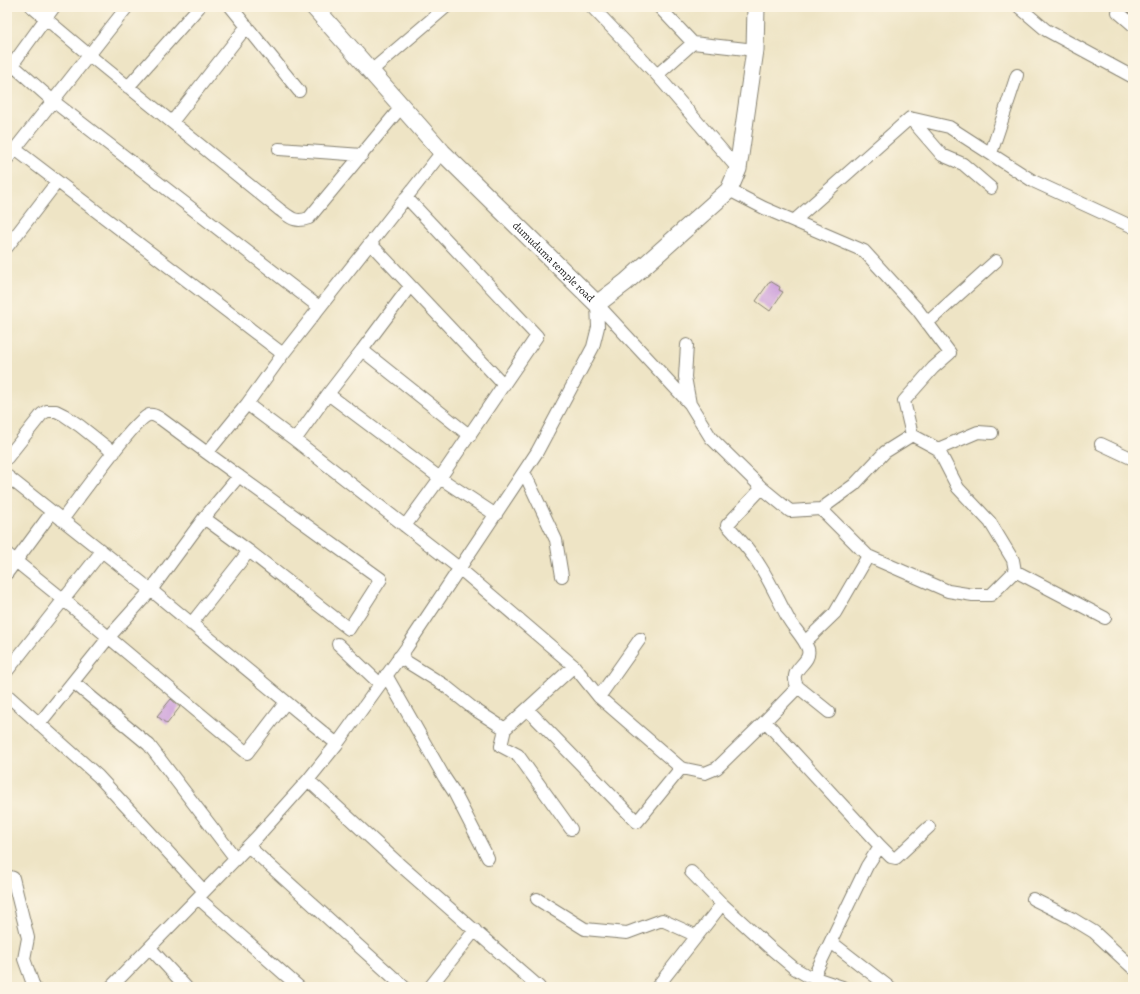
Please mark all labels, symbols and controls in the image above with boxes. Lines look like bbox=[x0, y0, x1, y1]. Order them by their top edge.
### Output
street label: dumuduma temple road bbox=[509, 218, 598, 306]

